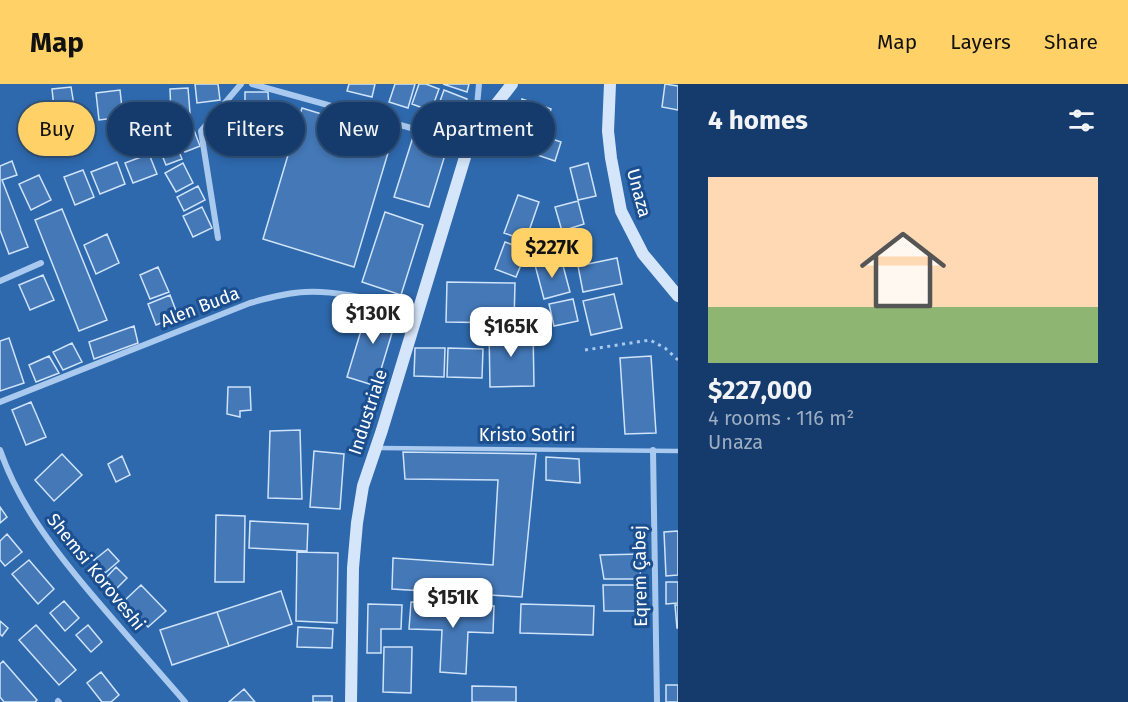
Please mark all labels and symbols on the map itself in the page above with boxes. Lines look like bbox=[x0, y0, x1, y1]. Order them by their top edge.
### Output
street label: Unaza bbox=[622, 166, 656, 220]
pin: $227K bbox=[510, 228, 594, 279]
street label: Alen Buda bbox=[157, 282, 243, 332]
pin: $130K bbox=[331, 294, 415, 345]
pin: $165K bbox=[469, 307, 553, 358]
street label: Industriale bbox=[344, 366, 392, 458]
street label: Kristo Sotiri bbox=[479, 424, 575, 446]
street label: Shemsi Koroveshi bbox=[42, 509, 150, 635]
street label: Eqrem Çabej bbox=[628, 525, 652, 627]
pin: $151K bbox=[411, 578, 495, 629]

